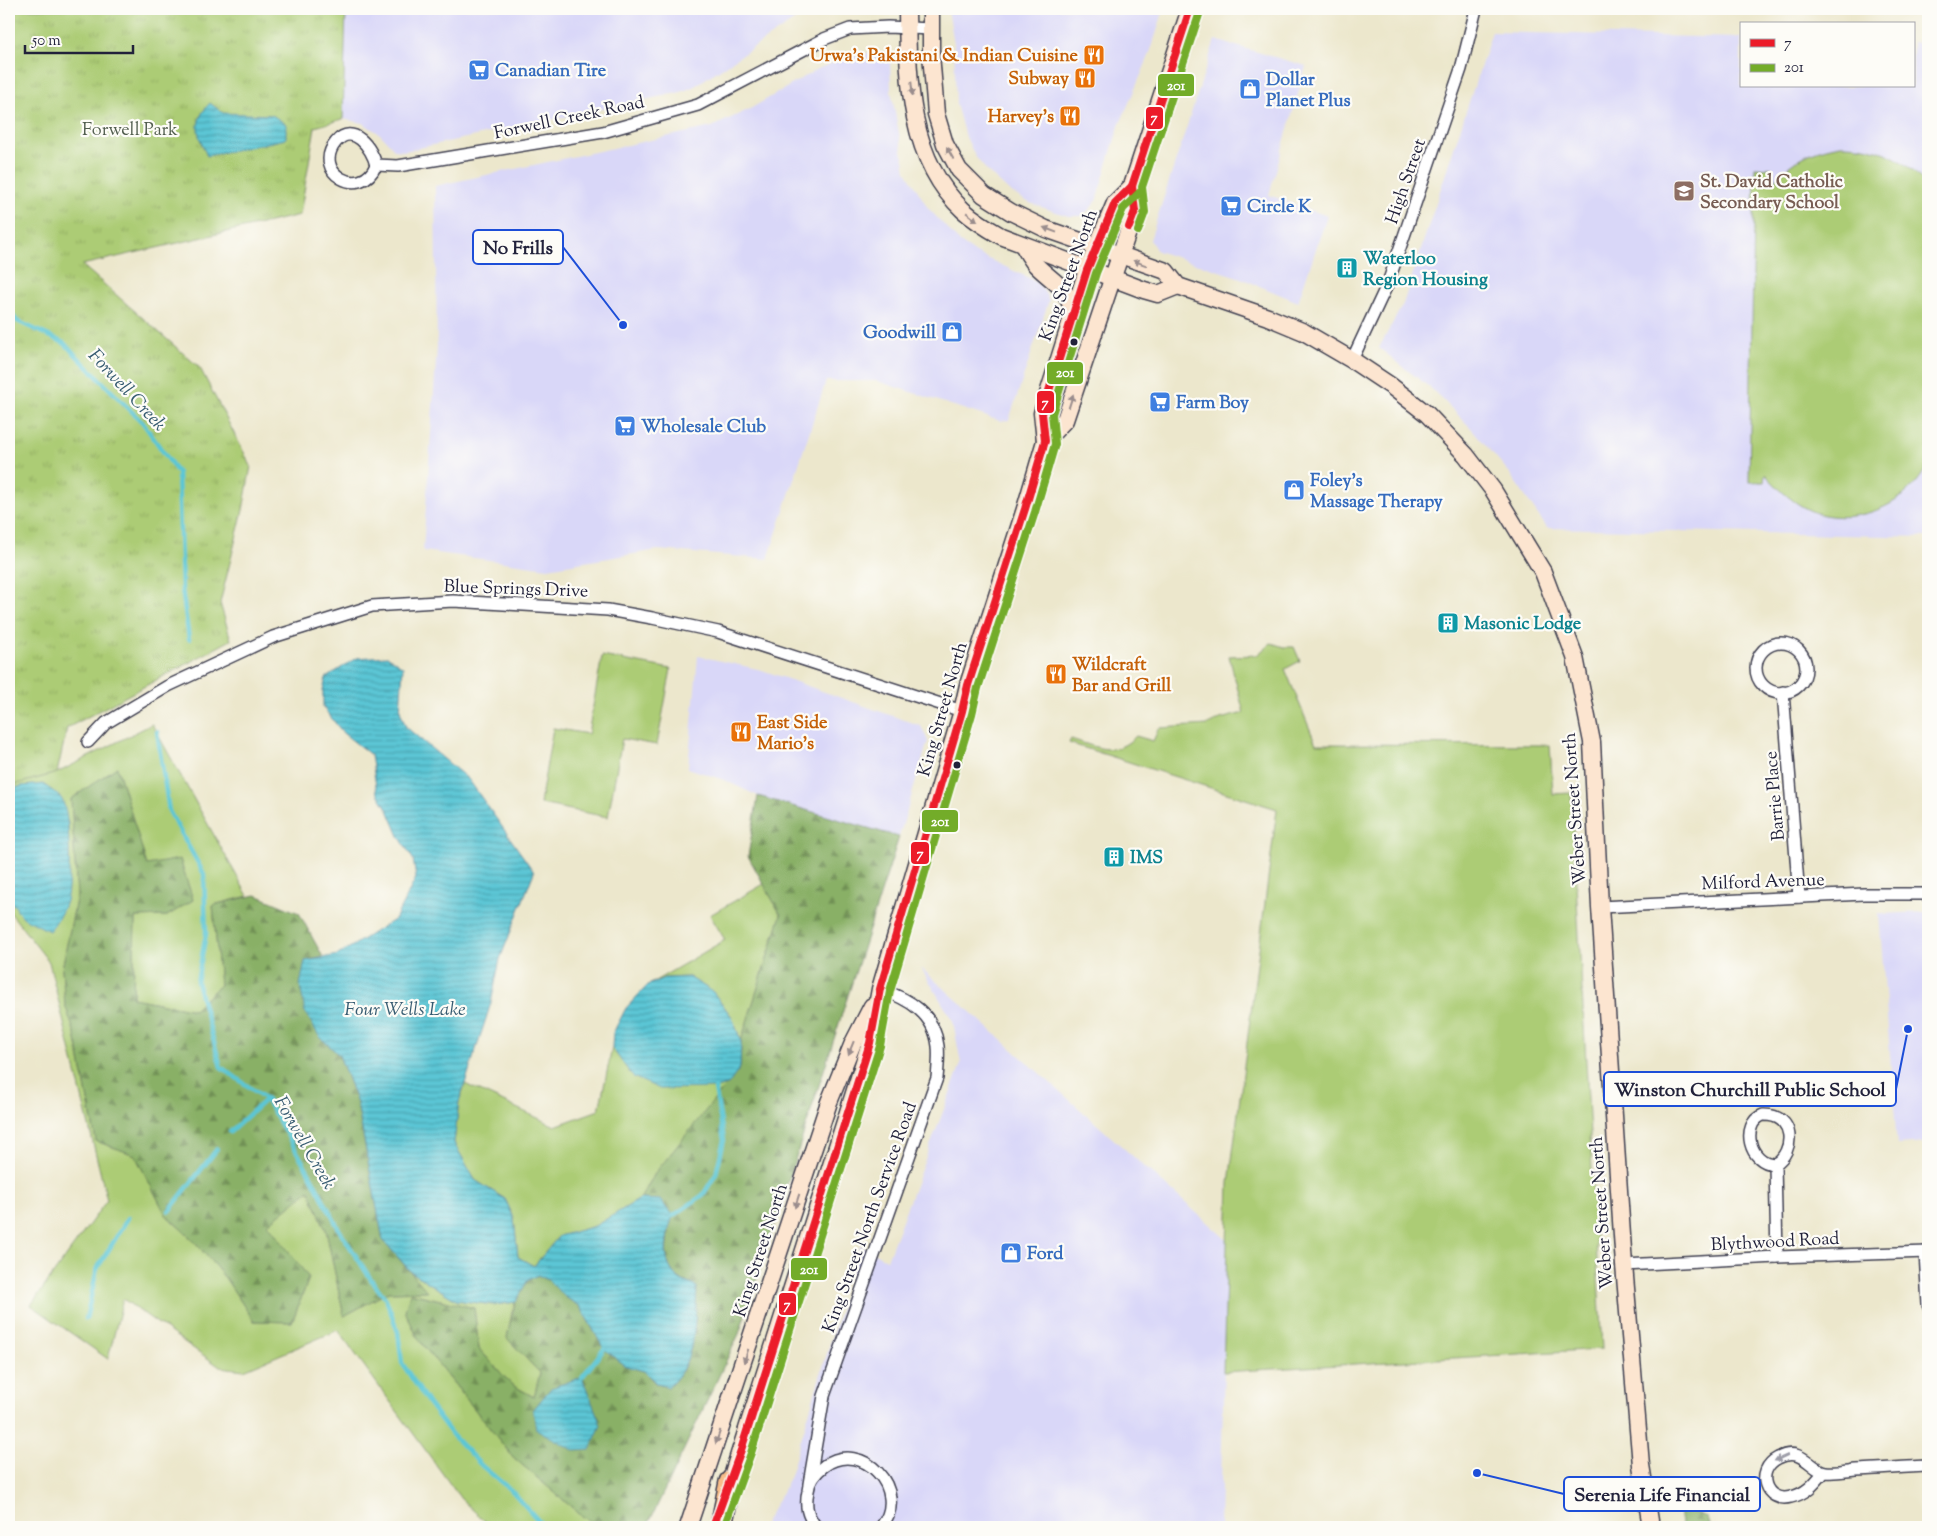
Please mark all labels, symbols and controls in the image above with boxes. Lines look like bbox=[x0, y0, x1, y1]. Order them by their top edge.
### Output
scale bar bbox=[25, 22, 132, 54]
legend bbox=[1740, 22, 1914, 88]
text: 50 m bbox=[31, 31, 61, 52]
text: 7 bbox=[1784, 34, 1792, 55]
restaurant icon: Urwa's Pakistani & Indian Cuisine bbox=[1082, 43, 1106, 67]
place label: Urwa's Pakistani & Indian Cuisine bbox=[810, 44, 1079, 70]
supermarket icon: Canadian Tire bbox=[467, 58, 491, 82]
text: 201 bbox=[1784, 58, 1804, 79]
place label: Canadian Tire bbox=[495, 59, 607, 85]
restaurant icon: Subway bbox=[1073, 66, 1097, 90]
place label: Subway bbox=[1008, 67, 1069, 93]
place label: Dollar Planet Plus bbox=[1266, 68, 1351, 115]
line badge: 201 bbox=[1157, 73, 1195, 97]
text: 201 bbox=[1167, 77, 1186, 97]
shop icon: Dollar Planet Plus bbox=[1238, 77, 1262, 101]
one-way arrow bbox=[908, 81, 916, 97]
street label: Forwell Creek Road bbox=[492, 90, 647, 148]
restaurant icon: Harvey's bbox=[1058, 104, 1082, 128]
place label: Harvey's bbox=[988, 105, 1054, 131]
line badge: 7 bbox=[1145, 106, 1164, 130]
text: 7 bbox=[1150, 109, 1158, 129]
park label: Forwell Park bbox=[82, 118, 178, 144]
street label: High Street bbox=[1380, 135, 1434, 228]
one-way arrow bbox=[946, 146, 954, 161]
place label: St. David Catholic Secondary School bbox=[1700, 170, 1844, 217]
school or university icon: St. David Catholic Secondary School bbox=[1672, 179, 1696, 203]
supermarket icon: Circle K bbox=[1219, 194, 1243, 218]
place label: Circle K bbox=[1247, 195, 1312, 221]
street label: King Street North bbox=[1034, 206, 1106, 345]
one-way arrow bbox=[965, 212, 978, 223]
one-way arrow bbox=[1042, 226, 1057, 234]
callout: No Frills bbox=[473, 230, 563, 264]
text: No Frills bbox=[483, 236, 554, 263]
place label: Waterloo Region Housing bbox=[1363, 247, 1488, 294]
building icon: Waterloo Region Housing bbox=[1335, 256, 1359, 280]
one-way arrow bbox=[1132, 258, 1147, 266]
shop icon: Goodwill bbox=[940, 320, 964, 344]
place label: Goodwill bbox=[863, 321, 937, 347]
unlabelled marker bbox=[1069, 337, 1079, 347]
water label: Forwell Creek bbox=[81, 343, 172, 438]
line badge: 201 bbox=[1046, 361, 1084, 385]
text: 201 bbox=[1056, 364, 1075, 384]
line badge: 7 bbox=[1036, 390, 1055, 414]
supermarket icon: Farm Boy bbox=[1148, 390, 1172, 414]
place label: Farm Boy bbox=[1176, 391, 1249, 417]
one-way arrow bbox=[1067, 393, 1075, 408]
text: 7 bbox=[1041, 394, 1049, 414]
supermarket icon: Wholesale Club bbox=[613, 414, 637, 438]
place label: Wholesale Club bbox=[641, 415, 766, 441]
place label: Foley's Massage Therapy bbox=[1310, 469, 1443, 516]
shop icon: Foley's Massage Therapy bbox=[1282, 478, 1306, 502]
street label: Blue Springs Drive bbox=[443, 574, 589, 606]
building icon: Masonic Lodge bbox=[1436, 611, 1460, 635]
place label: Masonic Lodge bbox=[1464, 612, 1582, 638]
street label: King Street North bbox=[912, 639, 976, 780]
place label: Wildcraft Bar and Grill bbox=[1072, 653, 1172, 700]
restaurant icon: Wildcraft Bar and Grill bbox=[1044, 662, 1068, 686]
place label: East Side Mario's bbox=[757, 711, 828, 758]
restaurant icon: East Side Mario's bbox=[729, 720, 753, 744]
street label: Weber Street North bbox=[1558, 731, 1594, 886]
street label: Barrie Place bbox=[1759, 750, 1793, 842]
unlabelled marker bbox=[952, 760, 962, 770]
line badge: 201 bbox=[921, 809, 959, 833]
text: 201 bbox=[931, 813, 950, 833]
line badge: 7 bbox=[910, 841, 930, 865]
text: 7 bbox=[916, 845, 924, 865]
building icon: IMS bbox=[1102, 845, 1126, 869]
place label: IMS bbox=[1130, 846, 1163, 872]
street label: Milford Avenue bbox=[1701, 868, 1825, 898]
water label: Four Wells Lake bbox=[344, 997, 466, 1024]
one-way arrow bbox=[846, 1041, 854, 1055]
callout: Winston Churchill Public School bbox=[1604, 1072, 1896, 1106]
text: Winston Churchill Public School bbox=[1614, 1078, 1887, 1105]
water label: Forwell Creek bbox=[266, 1091, 342, 1195]
street label: King Street North Service Road bbox=[817, 1099, 925, 1337]
street label: Weber Street North bbox=[1585, 1135, 1621, 1290]
street label: King Street North bbox=[728, 1180, 796, 1321]
one-way arrow bbox=[792, 1194, 800, 1209]
street label: Blythwood Road bbox=[1710, 1227, 1840, 1259]
shop icon: Ford bbox=[999, 1241, 1023, 1265]
place label: Ford bbox=[1027, 1242, 1064, 1268]
line badge: 201 bbox=[790, 1257, 828, 1281]
text: 201 bbox=[800, 1261, 819, 1281]
line badge: 7 bbox=[778, 1292, 797, 1316]
text: 7 bbox=[783, 1296, 791, 1316]
one-way arrow bbox=[741, 1348, 749, 1363]
one-way arrow bbox=[714, 1430, 722, 1445]
one-way arrow bbox=[1774, 1455, 1788, 1463]
callout: Serenia Life Financial bbox=[1564, 1477, 1760, 1511]
text: Serenia Life Financial bbox=[1574, 1483, 1751, 1510]

